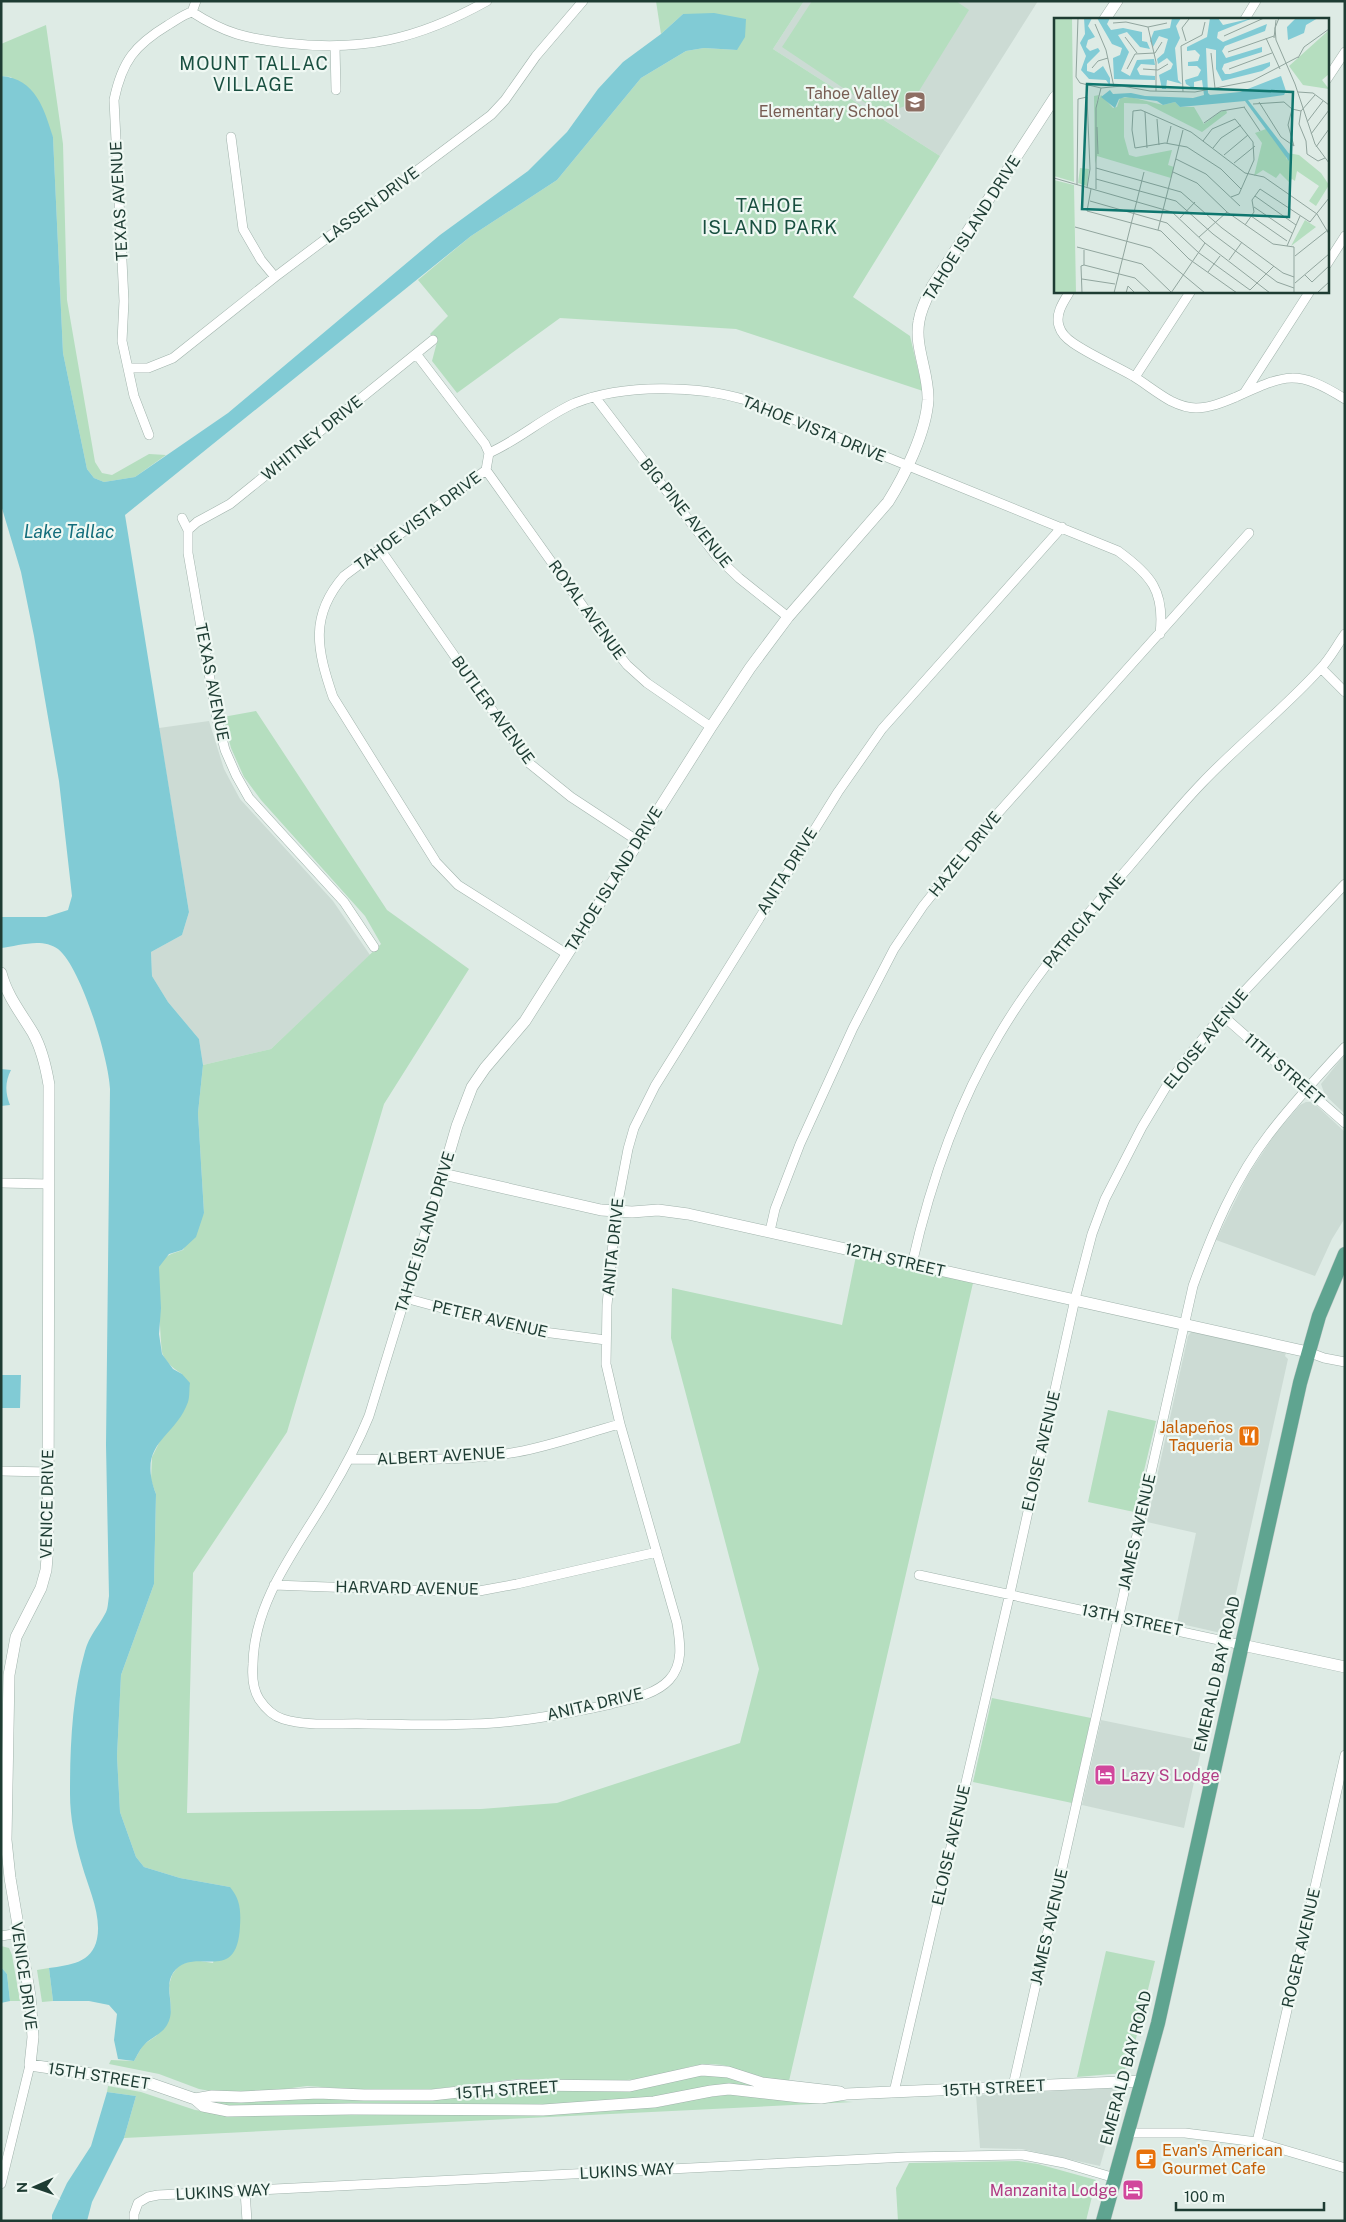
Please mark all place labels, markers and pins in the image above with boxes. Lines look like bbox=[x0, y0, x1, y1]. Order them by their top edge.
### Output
place label: Tahoe Valley Elementary School bbox=[759, 84, 899, 121]
school or university icon: Tahoe Valley Elementary School bbox=[903, 90, 927, 114]
place label: Jalapeños Taqueria bbox=[1159, 1418, 1233, 1455]
restaurant icon: Jalapeños Taqueria bbox=[1237, 1424, 1261, 1448]
hotel icon: Lazy S Lodge bbox=[1093, 1763, 1117, 1787]
place label: Lazy S Lodge bbox=[1121, 1766, 1220, 1785]
place label: Evan's American Gourmet Cafe bbox=[1162, 2141, 1283, 2178]
cafe icon: Evan's American Gourmet Cafe bbox=[1134, 2147, 1158, 2171]
hotel icon: Manzanita Lodge bbox=[1121, 2178, 1145, 2202]
place label: Manzanita Lodge bbox=[990, 2181, 1117, 2200]

